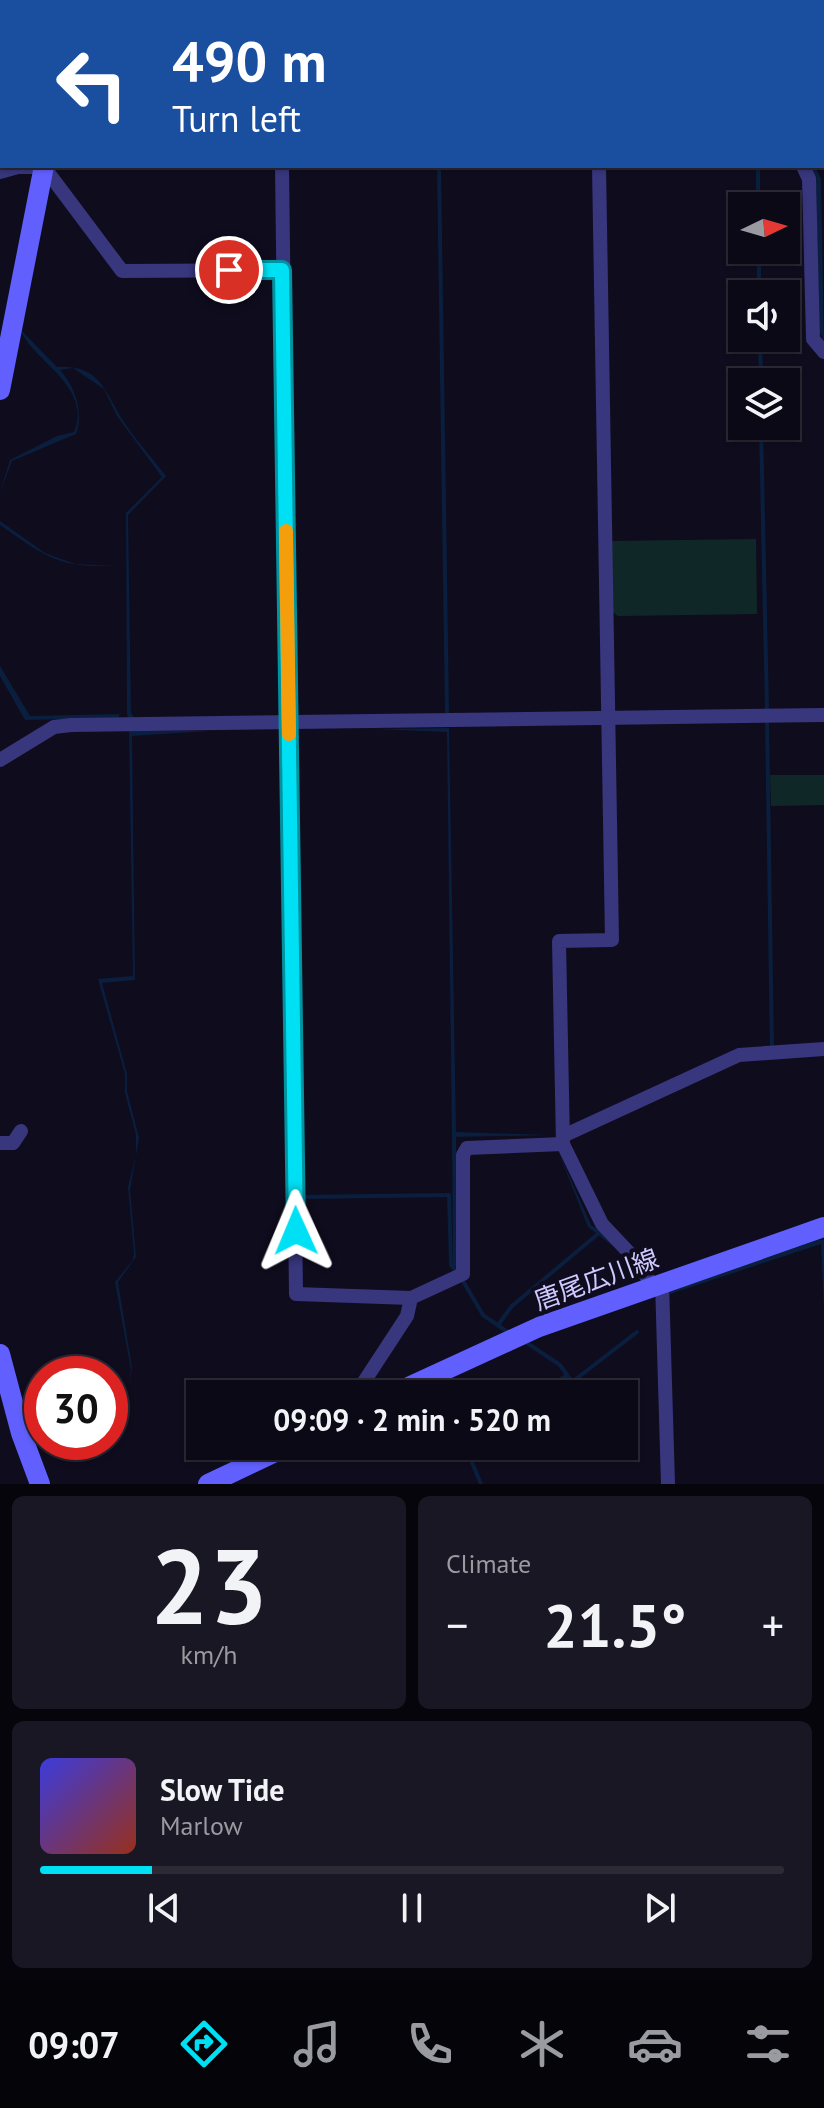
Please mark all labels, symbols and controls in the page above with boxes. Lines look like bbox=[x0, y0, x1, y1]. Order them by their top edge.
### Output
text: 490 m bbox=[172, 25, 327, 97]
icon: left bbox=[40, 32, 144, 136]
text: Turn left bbox=[172, 95, 301, 142]
north arrow bbox=[728, 192, 800, 264]
map controls bbox=[728, 192, 800, 440]
pin bbox=[195, 236, 263, 304]
icon: arrive bbox=[207, 248, 251, 292]
button: sound bbox=[728, 280, 800, 352]
button: layers bbox=[728, 368, 800, 440]
position arrow bbox=[254, 1189, 338, 1273]
street label: 唐尾広川線 bbox=[529, 1241, 663, 1317]
speed limit sign: 30 bbox=[24, 1356, 128, 1460]
text: 09:09 · 2 min · 520 m bbox=[273, 1400, 551, 1439]
text: 23 bbox=[150, 1518, 268, 1653]
text: Climate bbox=[446, 1547, 531, 1580]
text: 21.5° bbox=[543, 1586, 687, 1664]
text: − bbox=[446, 1596, 468, 1653]
text: + bbox=[762, 1596, 784, 1653]
text: km/h bbox=[181, 1638, 238, 1671]
text: Slow Tide bbox=[160, 1770, 285, 1809]
text: Marlow bbox=[160, 1809, 243, 1842]
icon: previous bbox=[142, 1886, 186, 1930]
icon: pause bbox=[390, 1886, 434, 1930]
icon: next bbox=[638, 1886, 682, 1930]
icon: directions bbox=[176, 2016, 232, 2072]
icon: music bbox=[289, 2016, 345, 2072]
icon: phone bbox=[402, 2016, 458, 2072]
icon: climate bbox=[514, 2016, 570, 2072]
icon: car bbox=[627, 2016, 683, 2072]
icon: filters bbox=[740, 2016, 796, 2072]
text: 09:07 bbox=[28, 2021, 120, 2068]

